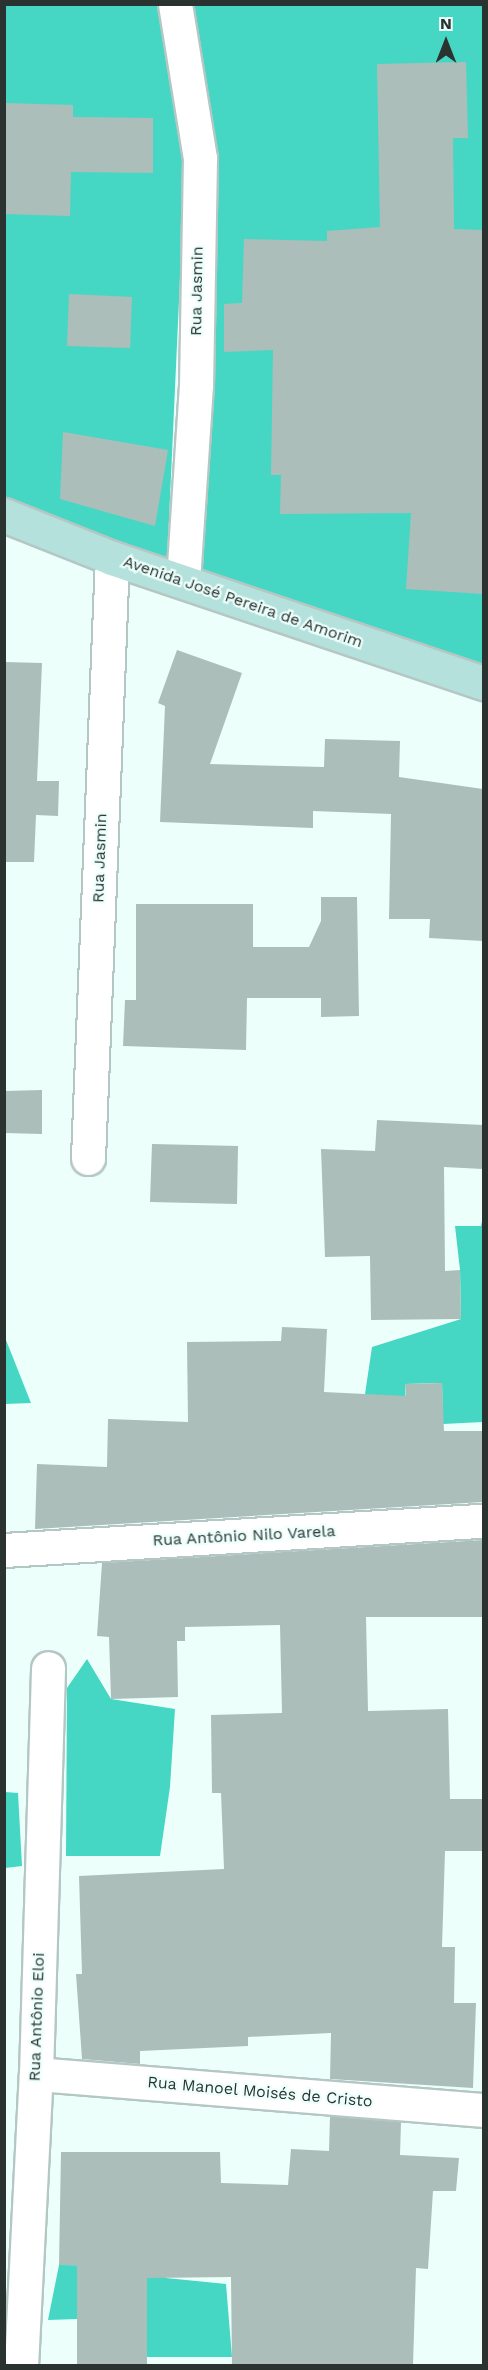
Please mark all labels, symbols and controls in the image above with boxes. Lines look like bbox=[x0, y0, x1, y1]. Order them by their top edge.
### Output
north arrow bbox=[416, 12, 476, 72]
text: N bbox=[440, 14, 452, 33]
street label: Rua Jasmin bbox=[187, 246, 207, 336]
street label: Avenida José Pereira de Amorim bbox=[120, 552, 366, 652]
street label: Rua Jasmin bbox=[89, 812, 111, 904]
street label: Rua Antônio Nilo Varela bbox=[151, 1522, 337, 1550]
street label: Rua Antônio Eloi bbox=[25, 1952, 49, 2082]
street label: Rua Manoel Moisés de Cristo bbox=[146, 2073, 374, 2111]

